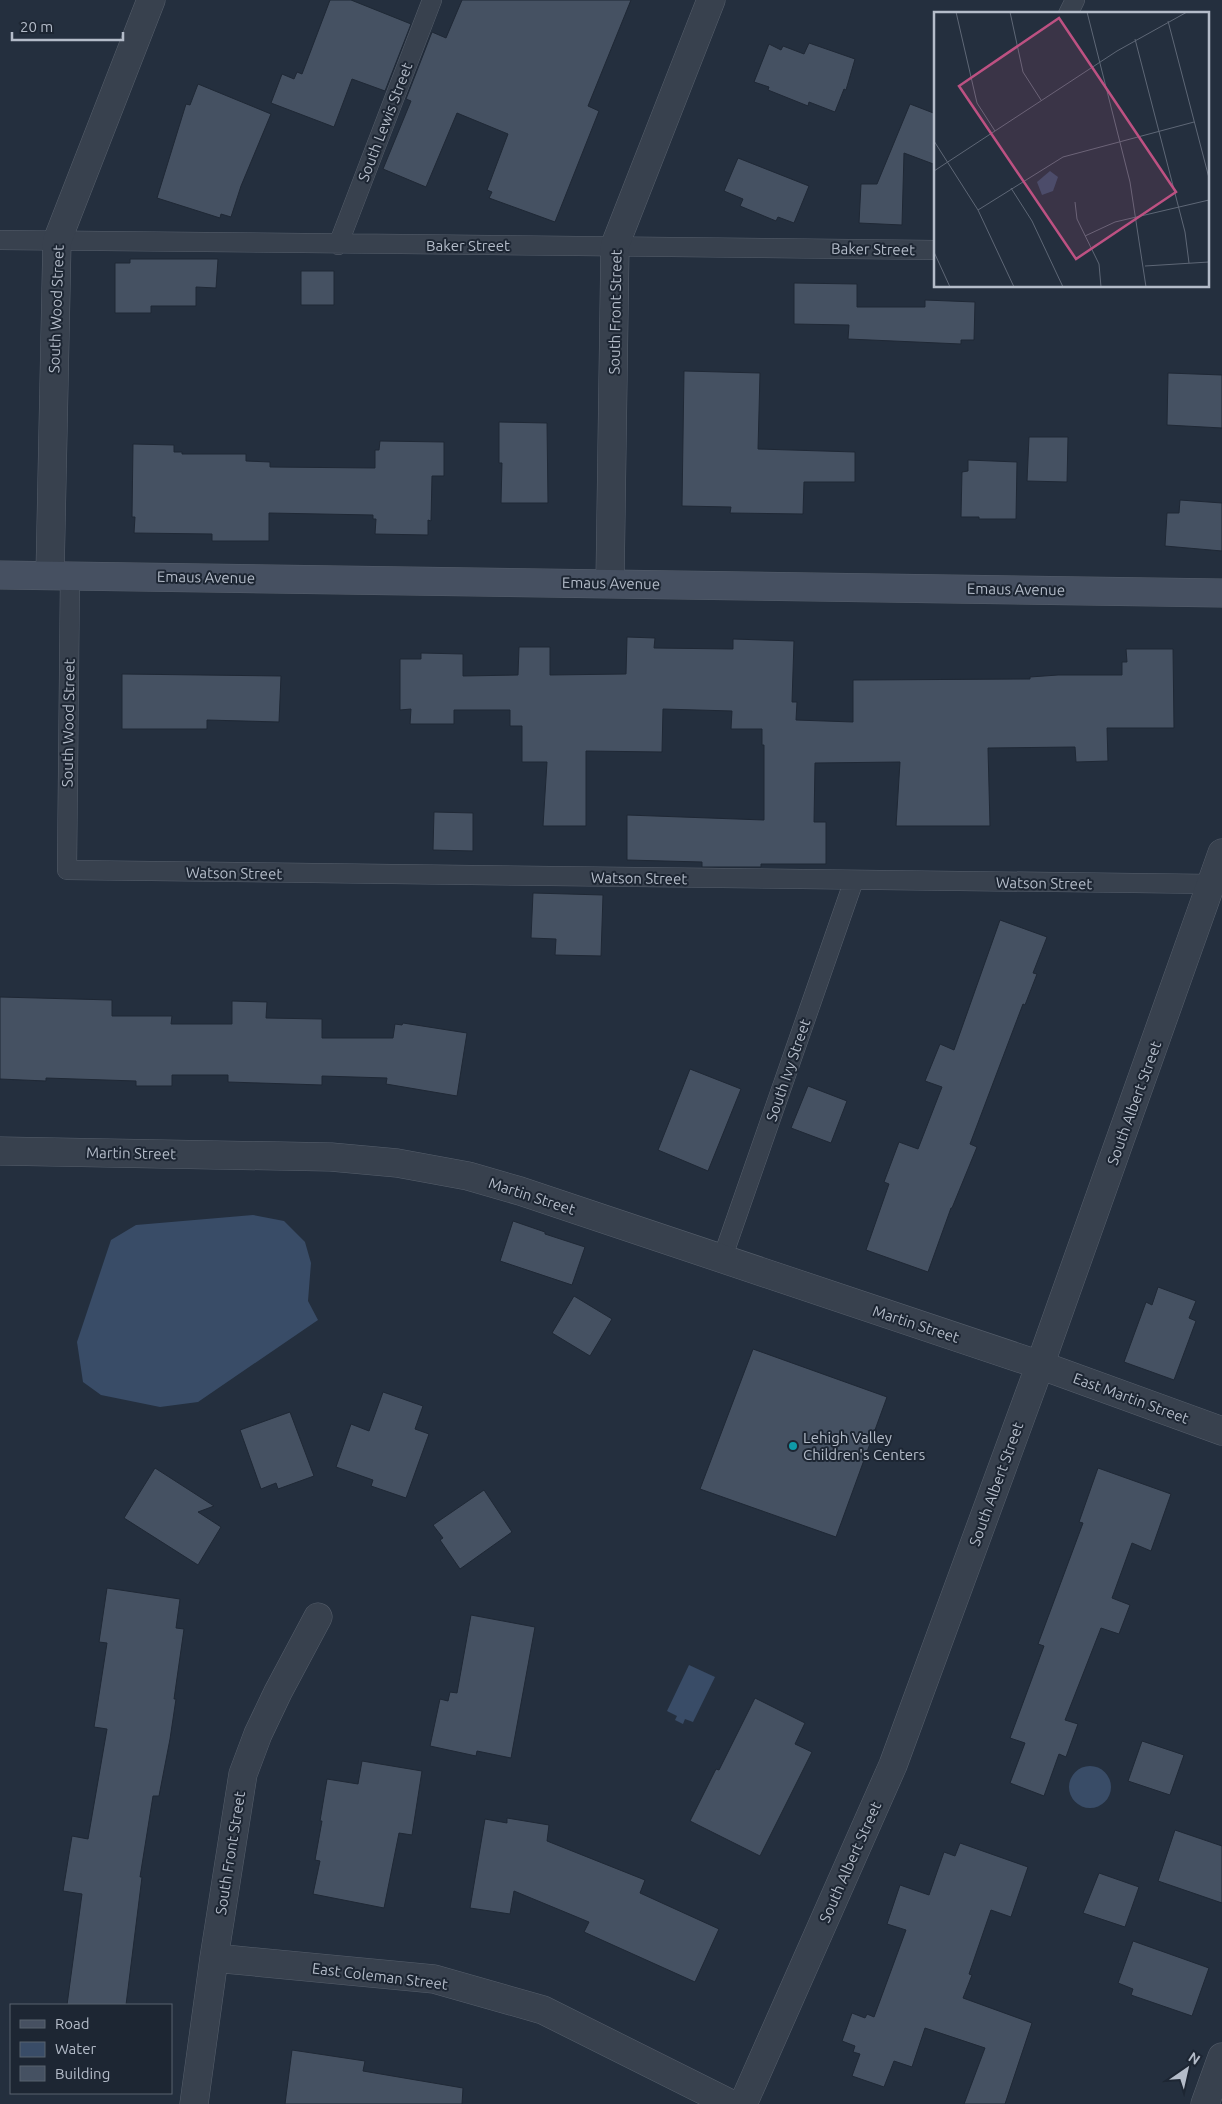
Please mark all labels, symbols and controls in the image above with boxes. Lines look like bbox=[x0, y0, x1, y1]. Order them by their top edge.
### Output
scale bar bbox=[12, 10, 124, 42]
inset map bbox=[934, 12, 1210, 288]
text: 20 m bbox=[20, 18, 53, 35]
street label: South Lewis Street bbox=[354, 60, 416, 184]
street label: Baker Street bbox=[426, 237, 510, 254]
street label: Baker Street bbox=[831, 240, 915, 258]
street label: South Wood Street bbox=[45, 244, 67, 373]
street label: South Front Street bbox=[605, 249, 625, 375]
street label: Emaus Avenue bbox=[157, 568, 255, 586]
street label: Emaus Avenue bbox=[562, 574, 660, 592]
street label: Emaus Avenue bbox=[967, 580, 1065, 598]
street label: South Wood Street bbox=[58, 659, 78, 787]
street label: Watson Street bbox=[186, 864, 282, 882]
street label: Watson Street bbox=[591, 869, 687, 887]
street label: Watson Street bbox=[996, 874, 1092, 892]
street label: South Ivy Street bbox=[763, 1017, 813, 1123]
street label: South Albert Street bbox=[1104, 1039, 1164, 1167]
street label: Martin Street bbox=[86, 1144, 176, 1162]
street label: Martin Street bbox=[487, 1174, 577, 1218]
street label: Martin Street bbox=[871, 1302, 961, 1346]
street label: East Martin Street bbox=[1071, 1369, 1191, 1427]
street label: South Albert Street bbox=[966, 1420, 1026, 1548]
place label: Lehigh Valley Children's Centers bbox=[803, 1429, 925, 1463]
marker: Lehigh Valley Children's Centers bbox=[787, 1440, 799, 1452]
street label: South Front Street bbox=[212, 1790, 248, 1916]
street label: South Albert Street bbox=[816, 1799, 884, 1925]
street label: East Coleman Street bbox=[311, 1959, 449, 1993]
legend bbox=[10, 2004, 172, 2094]
text: Road bbox=[55, 2015, 90, 2032]
text: Water bbox=[55, 2040, 96, 2057]
north arrow bbox=[1162, 2044, 1212, 2094]
text: N bbox=[1185, 2049, 1203, 2068]
text: Building bbox=[55, 2065, 110, 2082]

